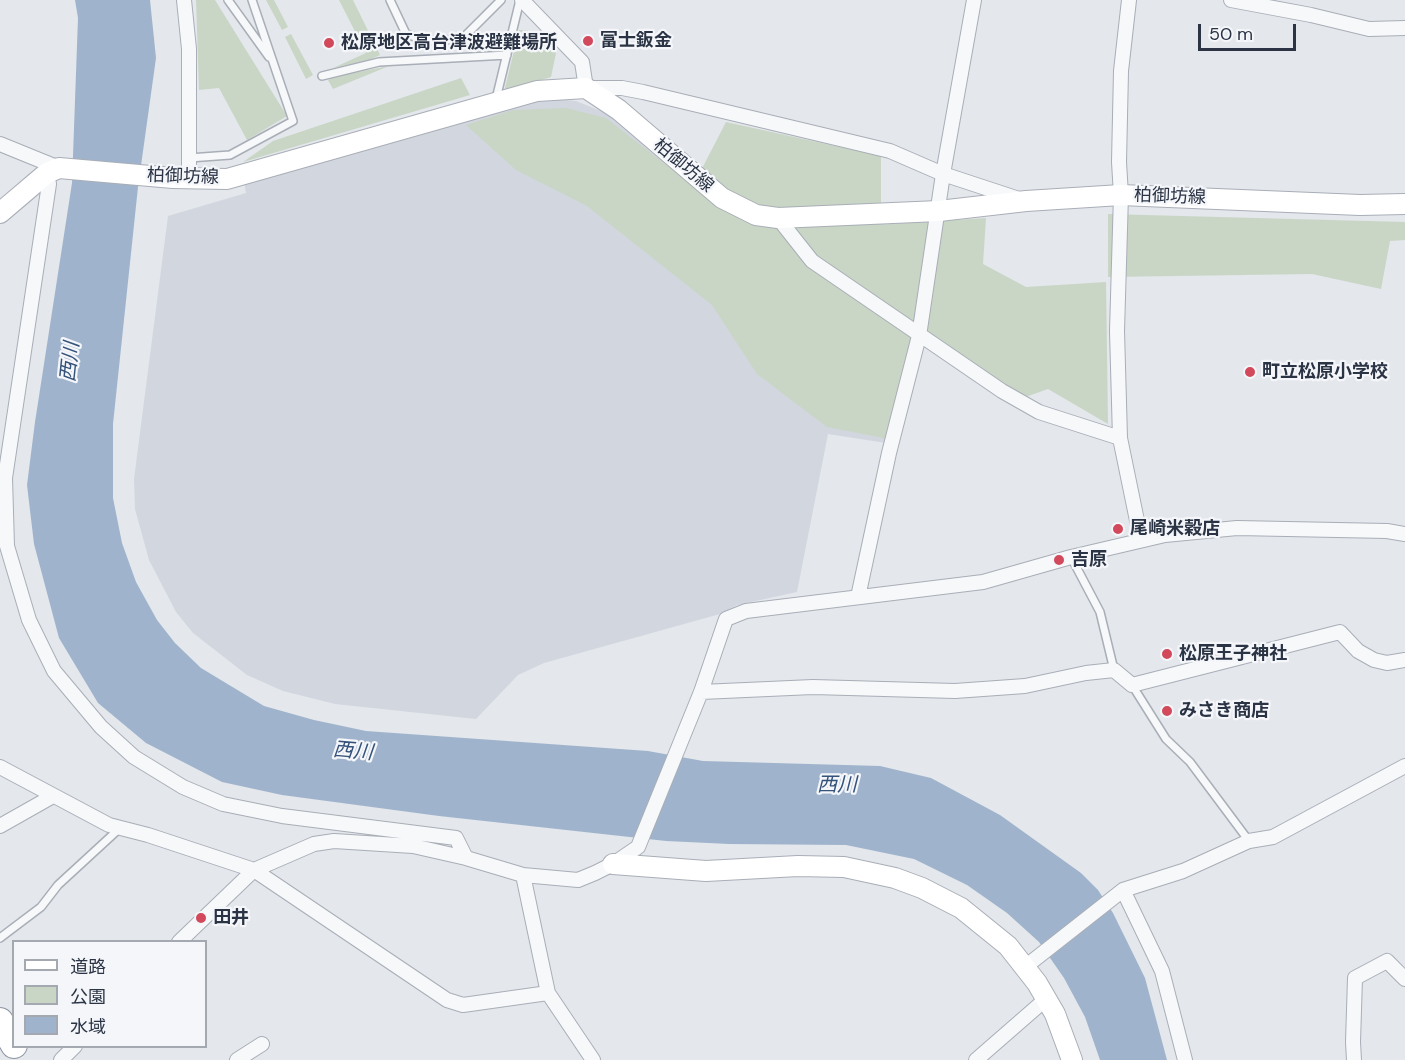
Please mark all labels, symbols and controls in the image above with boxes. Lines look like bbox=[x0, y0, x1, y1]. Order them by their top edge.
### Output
scale bar bbox=[1201, 12, 1298, 50]
text: 50 m bbox=[1209, 22, 1253, 46]
place label: 富士鈑金 bbox=[600, 30, 672, 52]
place label: 松原地区高台津波避難場所 bbox=[341, 32, 557, 54]
marker: 富士鈑金 bbox=[581, 34, 595, 48]
marker: 松原地区高台津波避難場所 bbox=[322, 36, 336, 50]
street label: 柏御坊線 bbox=[648, 135, 718, 197]
street label: 柏御坊線 bbox=[147, 165, 219, 189]
street label: 柏御坊線 bbox=[1134, 185, 1206, 209]
water label: 西川 bbox=[57, 341, 85, 383]
place label: 町立松原小学校 bbox=[1262, 361, 1388, 383]
marker: 町立松原小学校 bbox=[1243, 365, 1257, 379]
place label: 尾崎米穀店 bbox=[1130, 518, 1220, 540]
marker: 尾崎米穀店 bbox=[1111, 522, 1125, 536]
place label: 吉原 bbox=[1071, 549, 1107, 571]
marker: 吉原 bbox=[1052, 553, 1066, 567]
place label: 松原王子神社 bbox=[1179, 643, 1287, 665]
marker: 松原王子神社 bbox=[1160, 647, 1174, 661]
place label: みさき商店 bbox=[1179, 700, 1269, 722]
marker: みさき商店 bbox=[1160, 704, 1174, 718]
water label: 西川 bbox=[332, 738, 374, 766]
water label: 西川 bbox=[817, 774, 857, 798]
place label: 田井 bbox=[213, 907, 249, 929]
marker: 田井 bbox=[194, 911, 208, 925]
legend bbox=[12, 940, 207, 1048]
text: 道路 bbox=[70, 955, 106, 979]
text: 公園 bbox=[70, 985, 106, 1009]
text: 水域 bbox=[70, 1015, 106, 1039]

